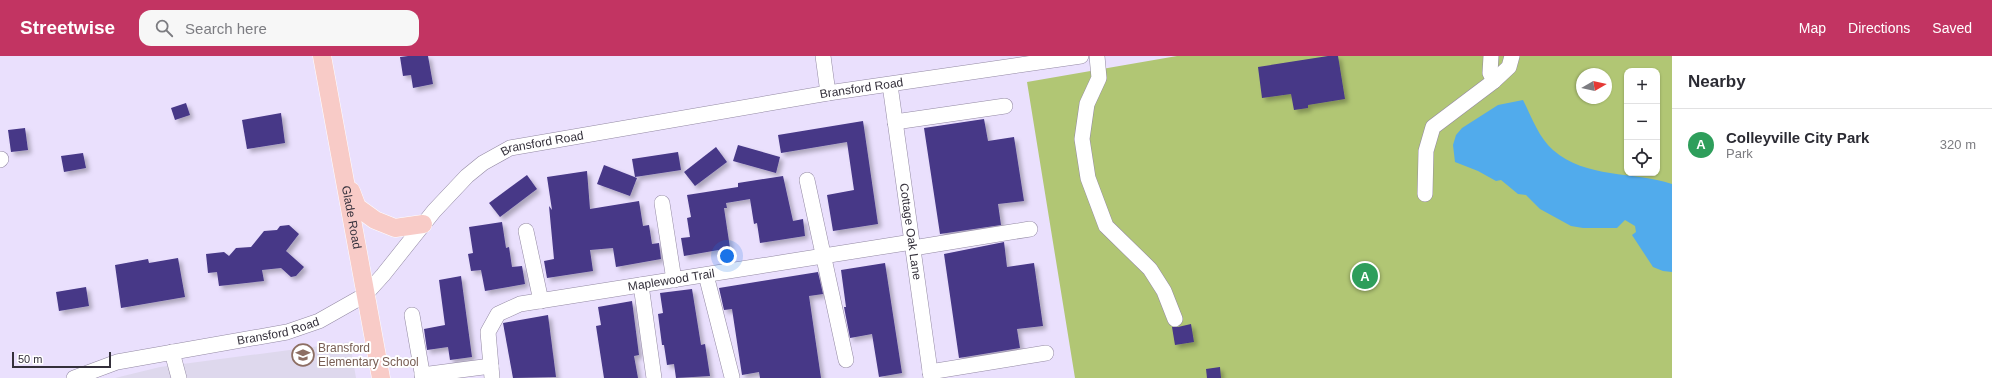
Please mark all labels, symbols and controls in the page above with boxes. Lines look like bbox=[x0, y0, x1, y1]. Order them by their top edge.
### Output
search box bbox=[139, 10, 419, 46]
text: Streetwise bbox=[20, 17, 115, 38]
icon: search bbox=[153, 17, 175, 39]
text: Search here bbox=[185, 20, 267, 37]
text: Map bbox=[1799, 20, 1826, 36]
text: Directions bbox=[1848, 20, 1910, 36]
text: Saved bbox=[1932, 20, 1972, 36]
north arrow bbox=[1576, 68, 1612, 104]
map controls bbox=[1624, 68, 1660, 176]
button: + bbox=[1624, 68, 1660, 104]
text: Nearby bbox=[1688, 72, 1746, 91]
street label: Bransford Road bbox=[819, 75, 904, 101]
button: − bbox=[1624, 104, 1660, 140]
street label: Bransford Road bbox=[498, 128, 585, 159]
text: Colleyville City Park bbox=[1726, 129, 1869, 146]
text: A bbox=[1696, 137, 1706, 152]
text: 320 m bbox=[1940, 137, 1976, 152]
button: locate bbox=[1624, 140, 1660, 176]
text: Park bbox=[1726, 146, 1753, 161]
street label: Cottage Oak Lane bbox=[897, 182, 924, 281]
street label: Glade Road bbox=[339, 185, 364, 250]
your location bbox=[717, 246, 737, 266]
pin: A bbox=[1352, 261, 1378, 291]
street label: Maplewood Trail bbox=[627, 266, 716, 294]
street label: Bransford Road bbox=[236, 314, 321, 348]
place label: Bransford Elementary School bbox=[318, 341, 419, 369]
school or university icon: Bransford Elementary School bbox=[290, 342, 316, 368]
scale bar bbox=[12, 350, 111, 369]
text: 50 m bbox=[18, 353, 42, 365]

